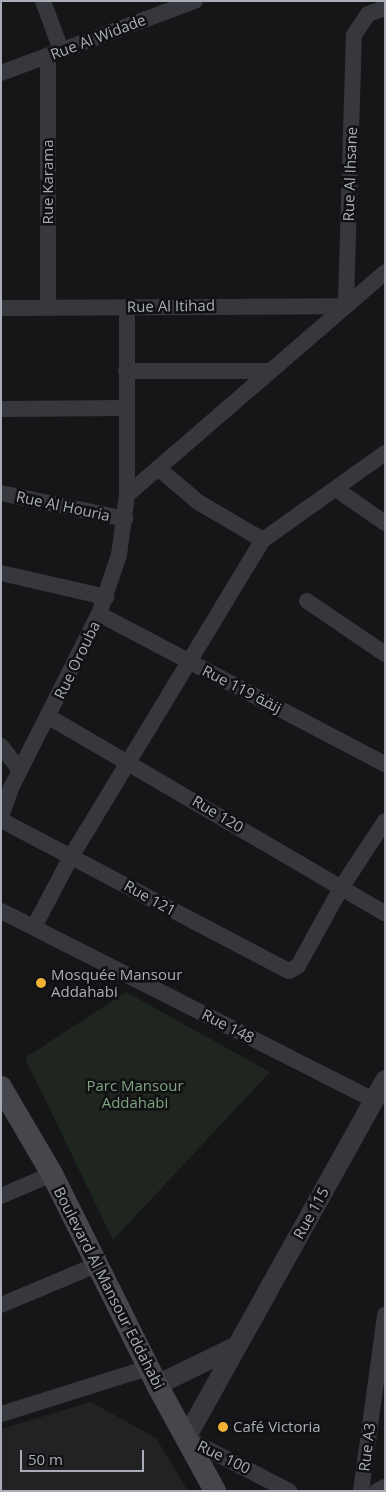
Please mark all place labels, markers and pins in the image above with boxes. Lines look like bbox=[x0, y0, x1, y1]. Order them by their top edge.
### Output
place label: Mosquée Mansour Addahabi bbox=[51, 965, 182, 1000]
marker: Mosquée Mansour Addahabi bbox=[35, 977, 47, 989]
place label: Café Victoria bbox=[233, 1418, 321, 1436]
marker: Café Victoria bbox=[217, 1421, 229, 1433]

